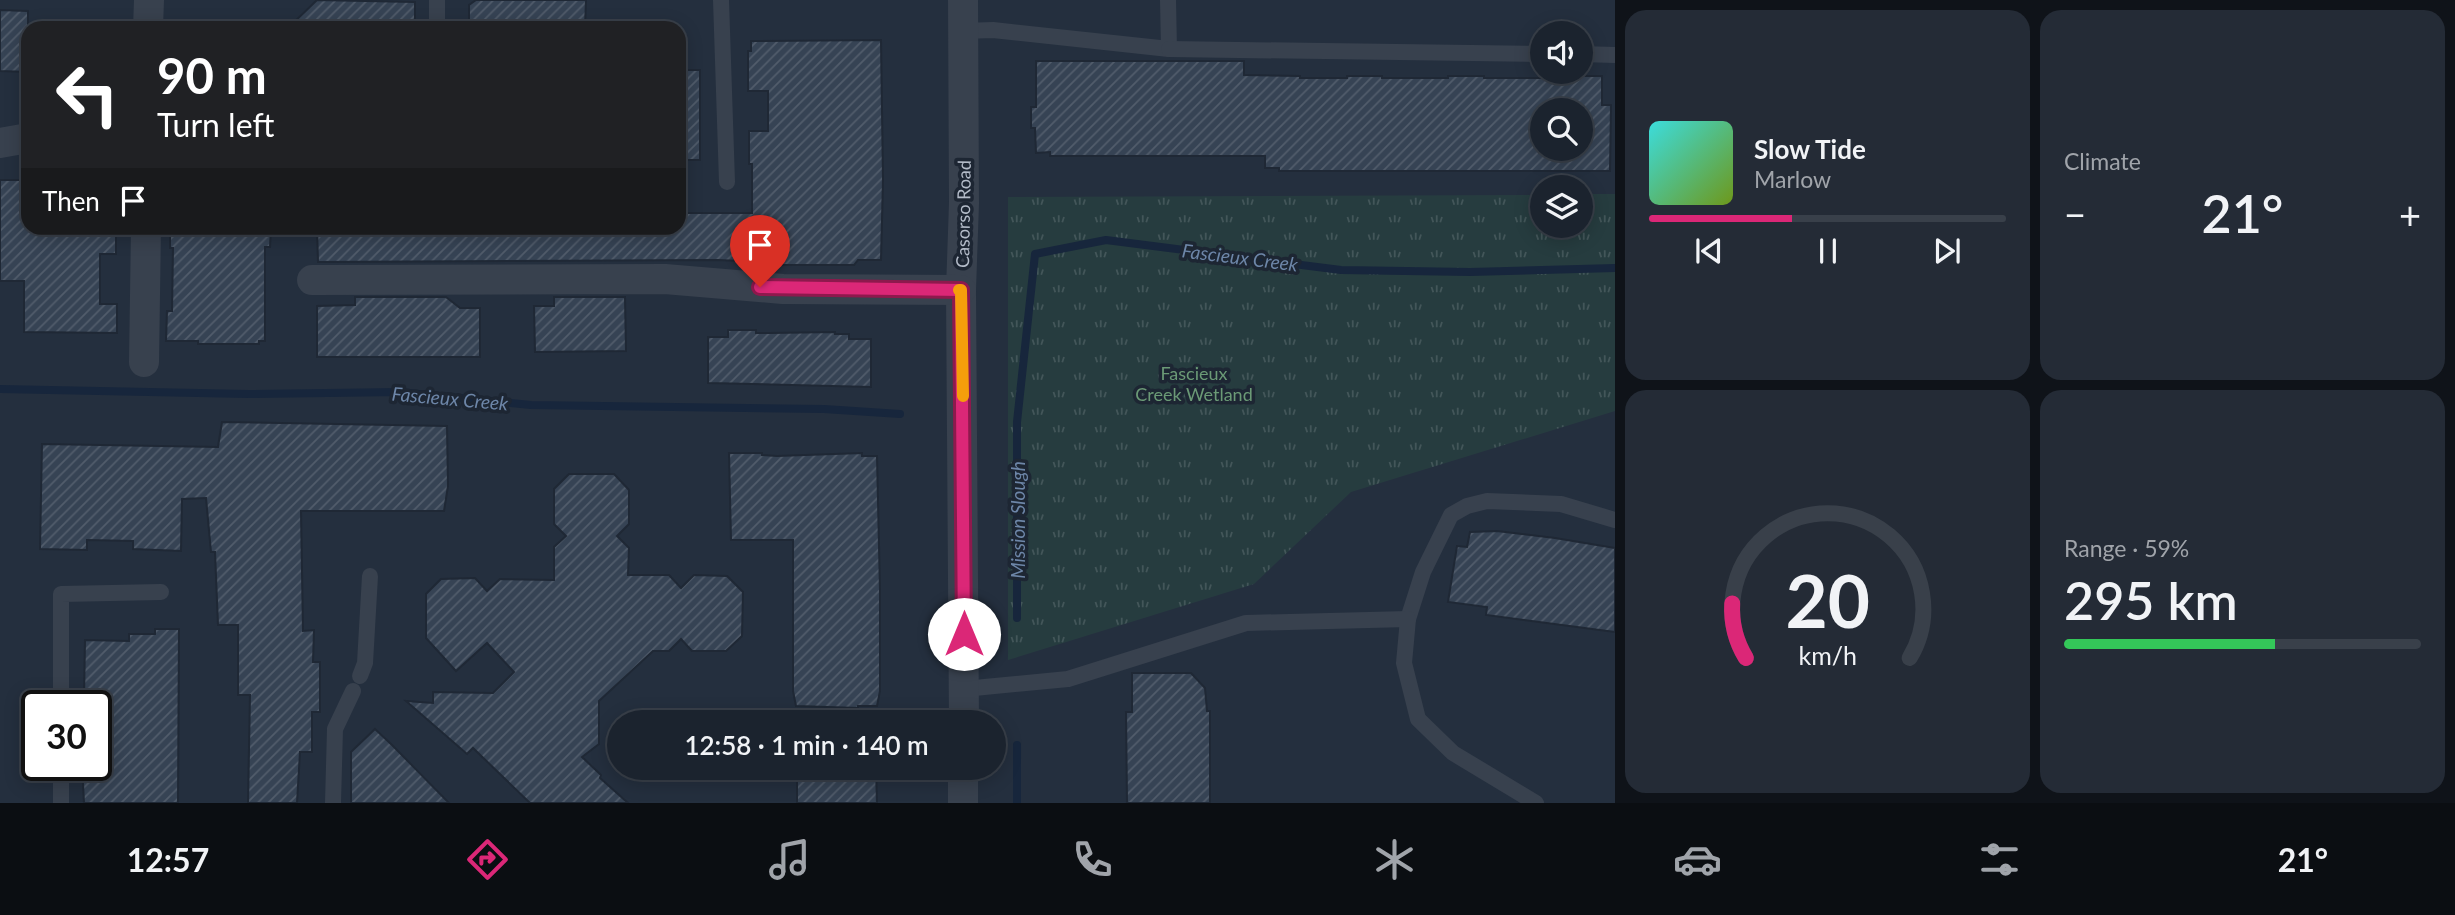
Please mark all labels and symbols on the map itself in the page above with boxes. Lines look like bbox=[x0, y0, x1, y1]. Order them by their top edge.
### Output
street label: Casorso Road bbox=[951, 160, 975, 268]
pin bbox=[730, 215, 790, 287]
water label: Fascieux Creek bbox=[1181, 238, 1300, 276]
park label: Fascieux Creek Wetland bbox=[1135, 362, 1253, 405]
water label: Fascieux Creek bbox=[391, 381, 510, 415]
water label: Mission Slough bbox=[1006, 461, 1029, 579]
position arrow bbox=[927, 597, 1001, 671]
speed limit sign: 30 bbox=[21, 690, 112, 781]

